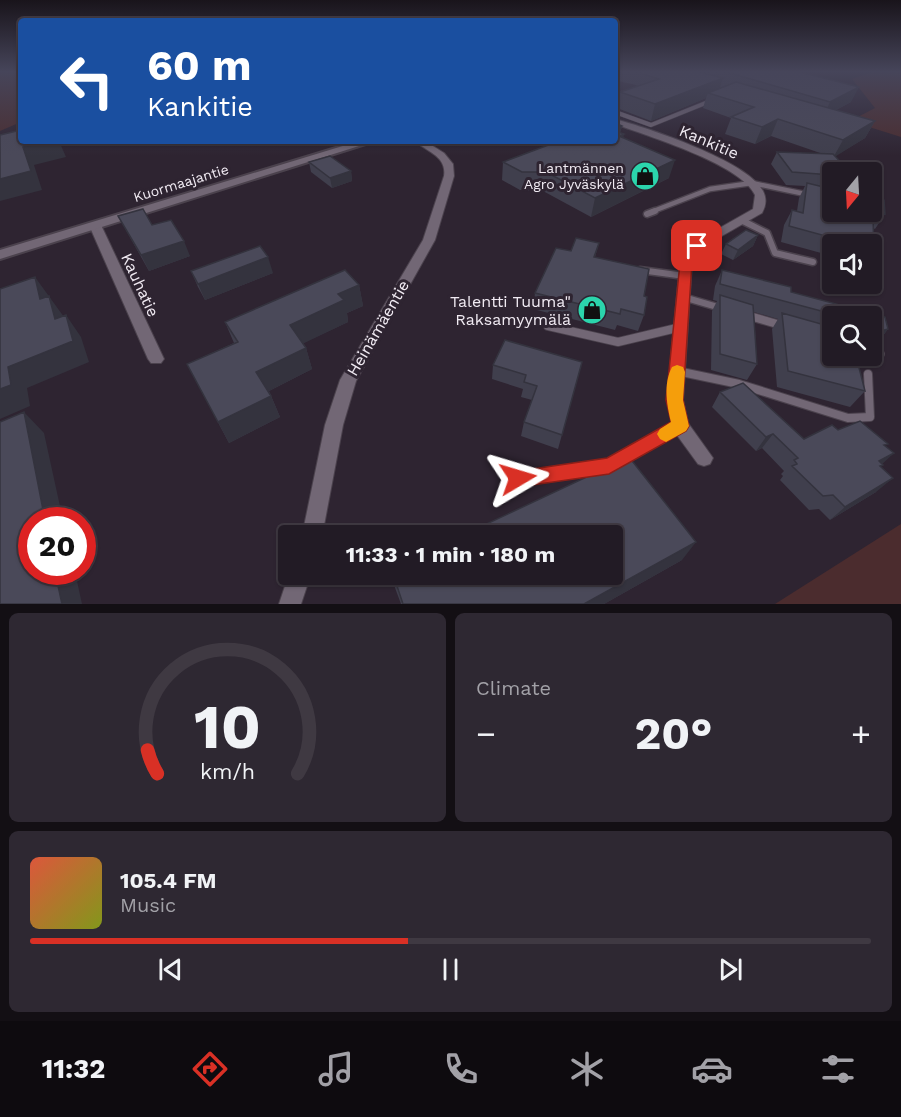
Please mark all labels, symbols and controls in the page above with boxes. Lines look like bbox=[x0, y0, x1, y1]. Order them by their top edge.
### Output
text: 60 m bbox=[147, 41, 251, 90]
icon: left bbox=[48, 42, 126, 120]
text: Kankitie bbox=[147, 91, 253, 123]
street label: Kankitie bbox=[676, 121, 742, 163]
place label: Lantmännen Agro Jyväskylä bbox=[524, 160, 624, 192]
shop icon: Lantmännen Agro Jyväskylä bbox=[629, 160, 661, 192]
street label: Kuormaajantie bbox=[131, 161, 231, 205]
north arrow bbox=[822, 162, 882, 222]
map controls bbox=[822, 162, 882, 366]
pin bbox=[671, 220, 722, 271]
icon: arrive bbox=[680, 229, 713, 262]
button: sound bbox=[822, 234, 882, 294]
street label: Kauhatie bbox=[117, 250, 163, 320]
street label: Heinämäentie bbox=[343, 277, 413, 379]
place label: Talentti Tuuma" Raksamyymälä bbox=[450, 292, 571, 329]
shop icon: Talentti Tuuma" Raksamyymälä bbox=[576, 294, 608, 326]
button: search bbox=[822, 306, 882, 366]
position arrow bbox=[486, 446, 550, 510]
speed limit sign: 20 bbox=[18, 507, 96, 585]
text: 11:33 · 1 min · 180 m bbox=[346, 542, 555, 567]
text: Climate bbox=[476, 676, 551, 700]
text: 10 bbox=[194, 690, 261, 763]
text: 20° bbox=[634, 707, 713, 760]
text: − bbox=[476, 714, 496, 753]
text: + bbox=[851, 714, 871, 753]
text: km/h bbox=[200, 760, 255, 785]
text: 105.4 FM bbox=[120, 868, 217, 893]
text: Music bbox=[120, 893, 176, 917]
icon: previous bbox=[154, 953, 187, 986]
icon: pause bbox=[434, 953, 467, 986]
icon: next bbox=[714, 953, 747, 986]
icon: directions bbox=[189, 1048, 231, 1090]
icon: music bbox=[315, 1048, 357, 1090]
icon: phone bbox=[440, 1048, 482, 1090]
icon: climate bbox=[566, 1048, 608, 1090]
icon: car bbox=[691, 1048, 733, 1090]
icon: filters bbox=[817, 1048, 859, 1090]
text: 11:32 bbox=[42, 1053, 105, 1085]

